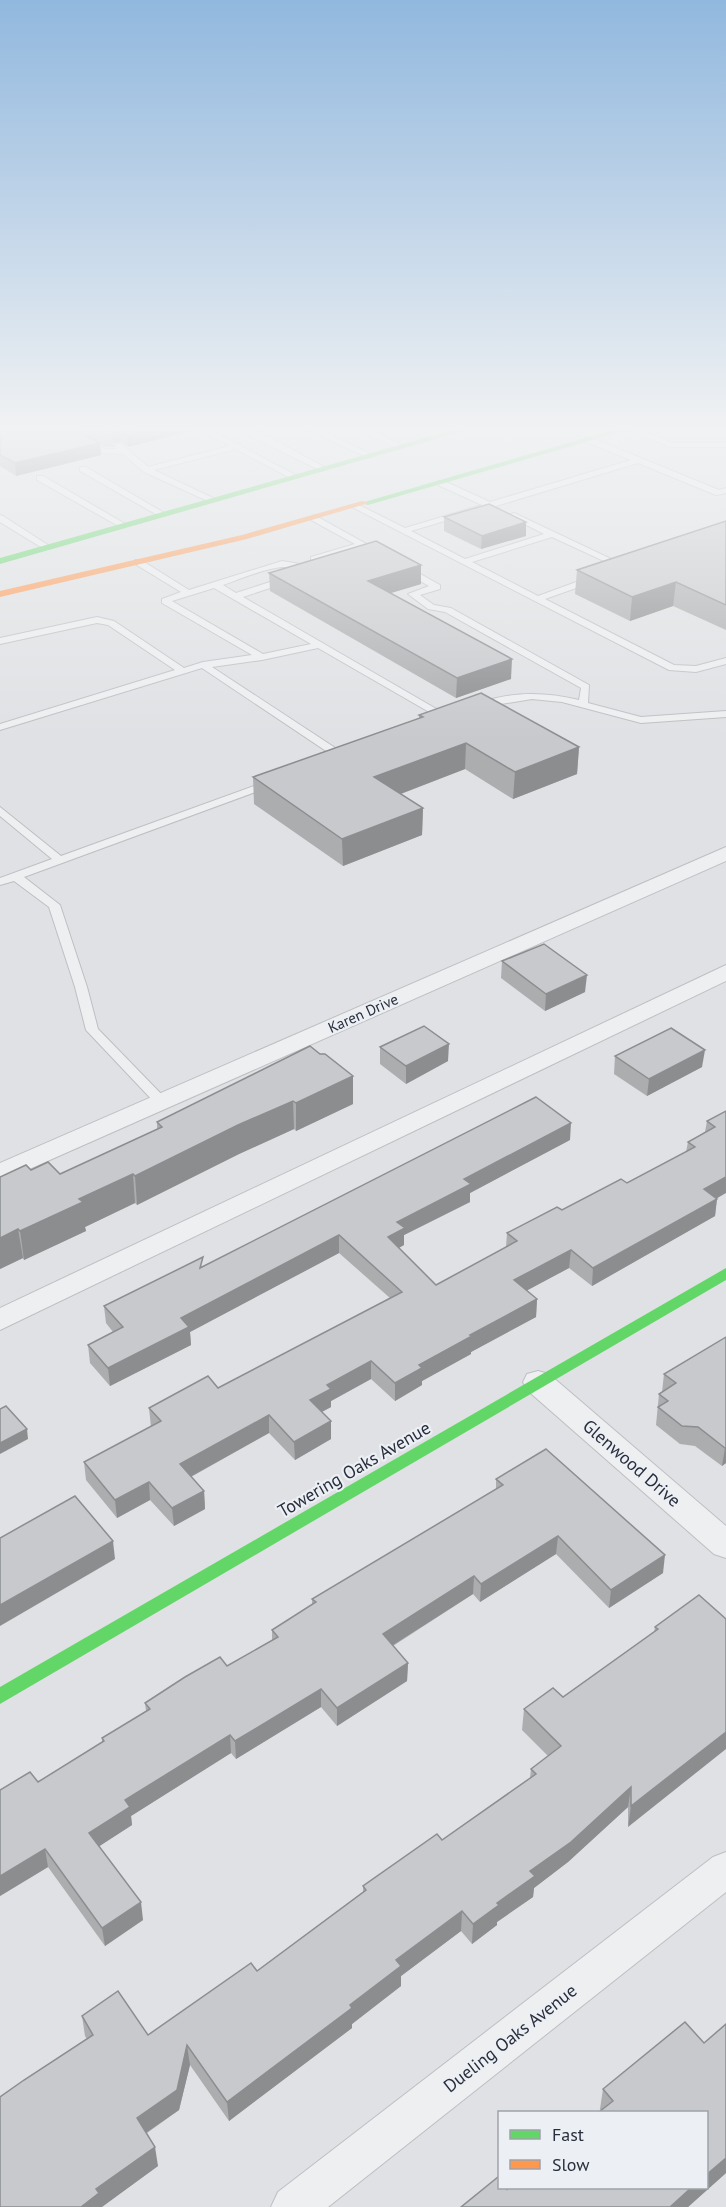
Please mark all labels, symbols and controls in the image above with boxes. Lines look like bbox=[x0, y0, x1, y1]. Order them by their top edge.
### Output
street label: Karen Drive bbox=[325, 989, 401, 1037]
street label: Glenwood Drive bbox=[578, 1414, 686, 1512]
street label: Towering Oaks Avenue bbox=[274, 1416, 434, 1522]
street label: Dueling Oaks Avenue bbox=[439, 1979, 581, 2097]
legend bbox=[498, 2111, 708, 2189]
text: Fast bbox=[552, 2123, 584, 2146]
text: Slow bbox=[552, 2153, 590, 2176]

